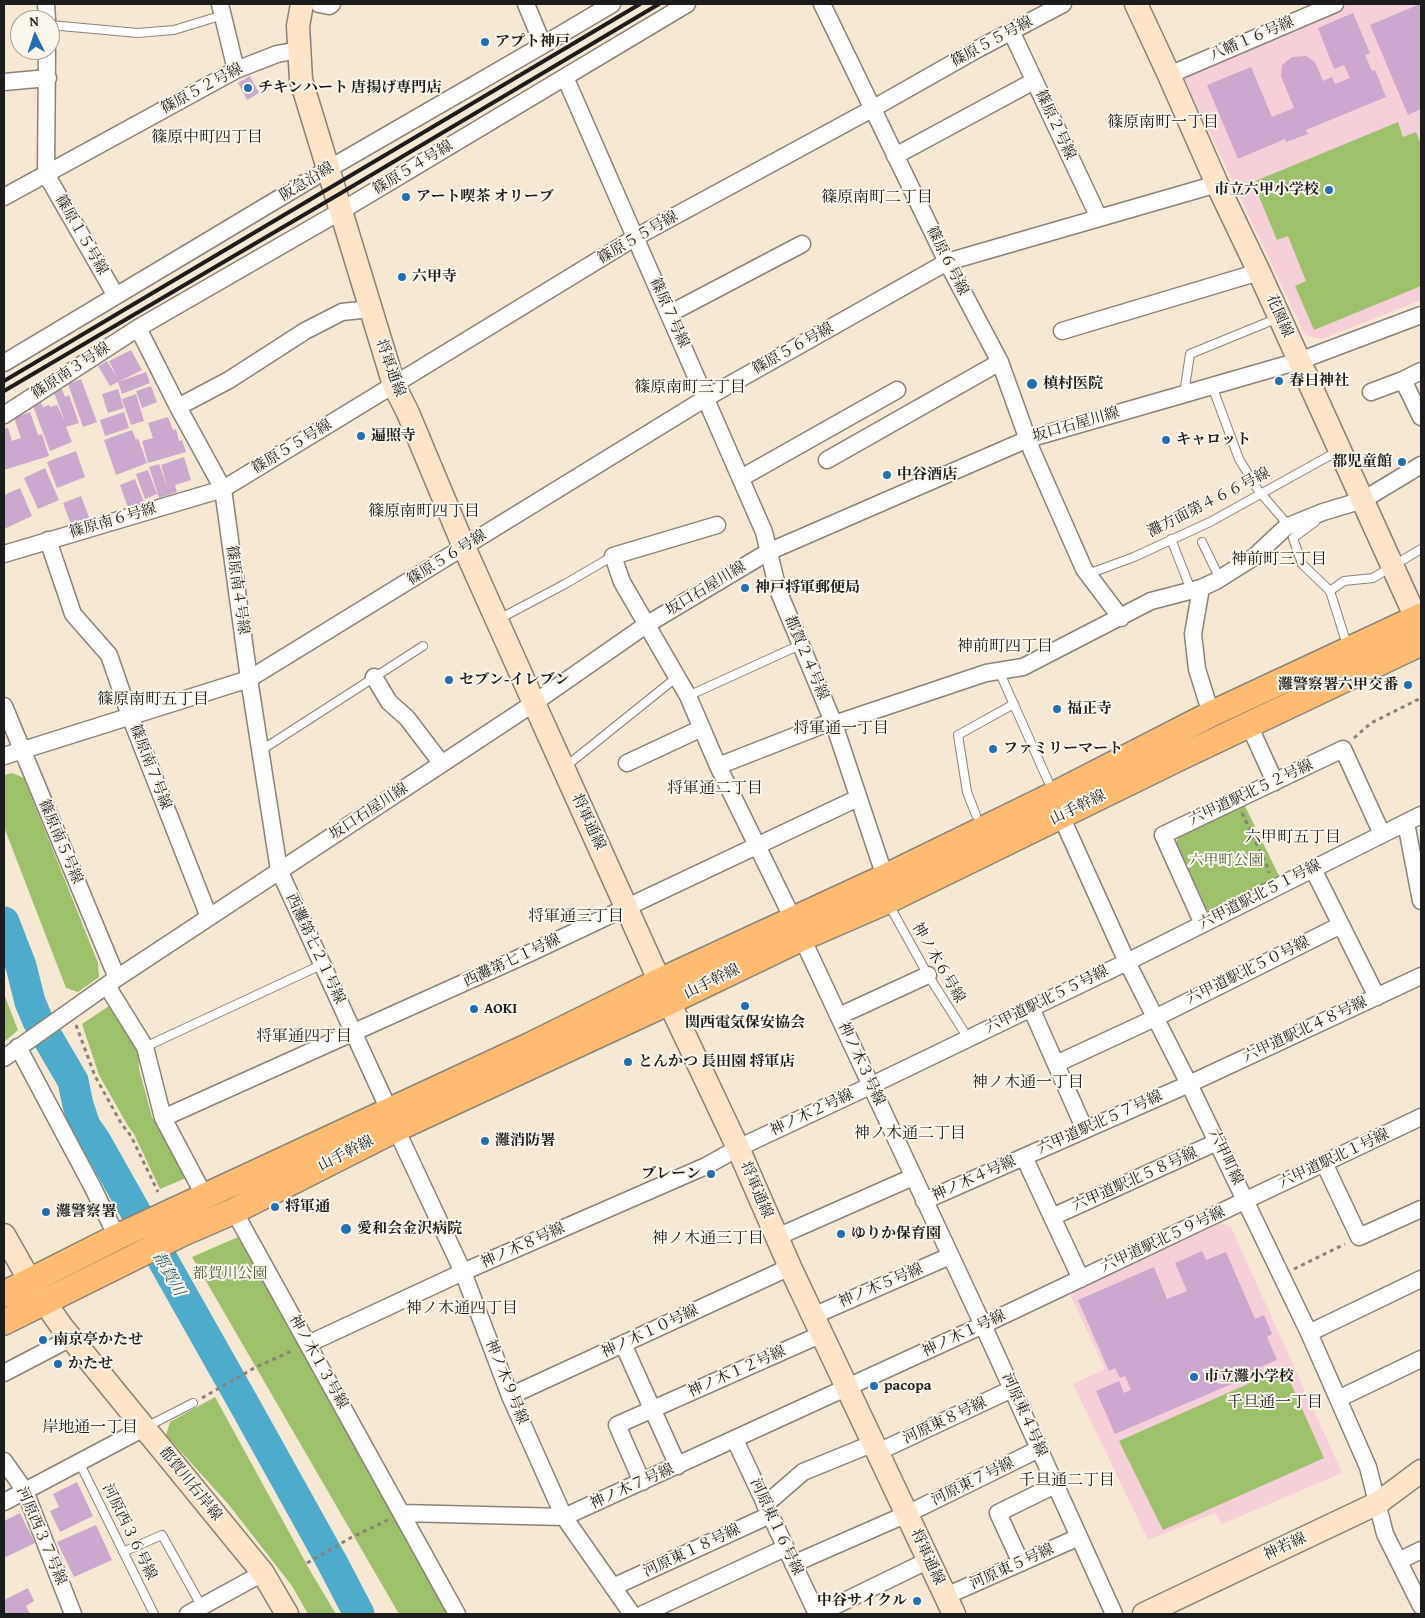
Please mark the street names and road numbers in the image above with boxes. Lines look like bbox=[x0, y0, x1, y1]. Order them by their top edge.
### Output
street label: 篠原５５号線 bbox=[948, 13, 1036, 71]
street label: 八幡１６号線 bbox=[1207, 13, 1297, 65]
street label: 篠原５２号線 bbox=[158, 60, 246, 118]
street label: 篠原２号線 bbox=[1031, 87, 1079, 163]
street label: 篠原５４号線 bbox=[370, 137, 456, 199]
street label: 阪急沿線 bbox=[277, 159, 337, 205]
street label: 篠原１５号線 bbox=[51, 192, 111, 278]
street label: 篠原５５号線 bbox=[595, 208, 681, 268]
street label: 篠原６号線 bbox=[922, 224, 972, 298]
street label: 篠原７号線 bbox=[646, 275, 692, 351]
street label: 花園線 bbox=[1262, 292, 1296, 340]
street label: 篠原５６号線 bbox=[749, 319, 837, 379]
street label: 将軍通線 bbox=[371, 337, 409, 399]
street label: 篠原南３号線 bbox=[28, 339, 114, 403]
street label: 坂口石屋川線 bbox=[1030, 404, 1122, 446]
street label: 篠原５５号線 bbox=[249, 416, 335, 478]
street label: 灘方面第４６６号線 bbox=[1145, 464, 1273, 542]
street label: 篠原南６号線 bbox=[67, 500, 159, 542]
street label: 篠原５６号線 bbox=[404, 527, 490, 589]
street label: 篠原南４号線 bbox=[222, 544, 252, 636]
street label: 坂口石屋川線 bbox=[663, 558, 749, 620]
street label: 都賀２４号線 bbox=[780, 613, 832, 703]
street label: 篠原南７号線 bbox=[125, 722, 175, 812]
street label: 六甲道駅北５２号線 bbox=[1186, 756, 1316, 830]
street label: 坂口石屋川線 bbox=[326, 780, 412, 844]
street label: 山手幹線 bbox=[1047, 787, 1109, 829]
street label: 将軍通線 bbox=[567, 791, 609, 853]
street label: 篠原南５号線 bbox=[34, 797, 86, 887]
street label: 六甲道駅北５１号線 bbox=[1196, 856, 1324, 934]
street label: 西灘第七２１号線 bbox=[281, 891, 349, 1007]
street label: 神ノ木６号線 bbox=[908, 920, 968, 1006]
street label: 西灘第七１号線 bbox=[461, 931, 563, 991]
street label: 六甲道駅北５０号線 bbox=[1183, 933, 1313, 1009]
street label: 山手幹線 bbox=[681, 961, 743, 1003]
street label: 六甲道駅北５５号線 bbox=[982, 962, 1112, 1038]
street label: 六甲道駅北４８号線 bbox=[1240, 993, 1370, 1067]
street label: 神ノ木３号線 bbox=[834, 1019, 888, 1109]
street label: 神ノ木２号線 bbox=[767, 1086, 857, 1140]
street label: 六甲道駅北５７号線 bbox=[1035, 1087, 1165, 1159]
street label: 六甲道駅北１号線 bbox=[1276, 1125, 1392, 1193]
street label: 六甲町線 bbox=[1204, 1126, 1246, 1188]
street label: 山手幹線 bbox=[315, 1132, 377, 1176]
street label: 六甲道駅北５８号線 bbox=[1070, 1144, 1200, 1216]
street label: 神ノ木４号線 bbox=[929, 1152, 1019, 1206]
street label: 将軍通線 bbox=[736, 1159, 776, 1221]
street label: 六甲道駅北５９号線 bbox=[1098, 1203, 1228, 1277]
street label: 神ノ木８号線 bbox=[478, 1219, 568, 1273]
street label: 神ノ木５号線 bbox=[836, 1260, 926, 1312]
street label: 神ノ木１０号線 bbox=[599, 1302, 701, 1362]
street label: 神ノ木１号線 bbox=[919, 1307, 1009, 1361]
street label: 神ノ木１３号線 bbox=[285, 1312, 351, 1412]
street label: 神ノ木９号線 bbox=[481, 1337, 531, 1427]
street label: 神ノ木１２号線 bbox=[685, 1342, 789, 1402]
street label: 河原東４号線 bbox=[997, 1370, 1051, 1460]
street label: 河原東８号線 bbox=[900, 1394, 990, 1448]
street label: 都賀川右岸線 bbox=[155, 1443, 225, 1525]
street label: 河原東７号線 bbox=[929, 1454, 1017, 1510]
street label: 神ノ木７号線 bbox=[587, 1460, 677, 1514]
street label: 河原東１６号線 bbox=[746, 1476, 806, 1578]
street label: 河原西３６号線 bbox=[98, 1481, 160, 1583]
street label: 河原西３７号線 bbox=[12, 1484, 70, 1588]
street label: 河原東１８号線 bbox=[641, 1521, 743, 1581]
street label: 将軍通線 bbox=[906, 1526, 948, 1588]
street label: 神若線 bbox=[1261, 1529, 1309, 1565]
street label: 河原東５号線 bbox=[967, 1540, 1057, 1594]

